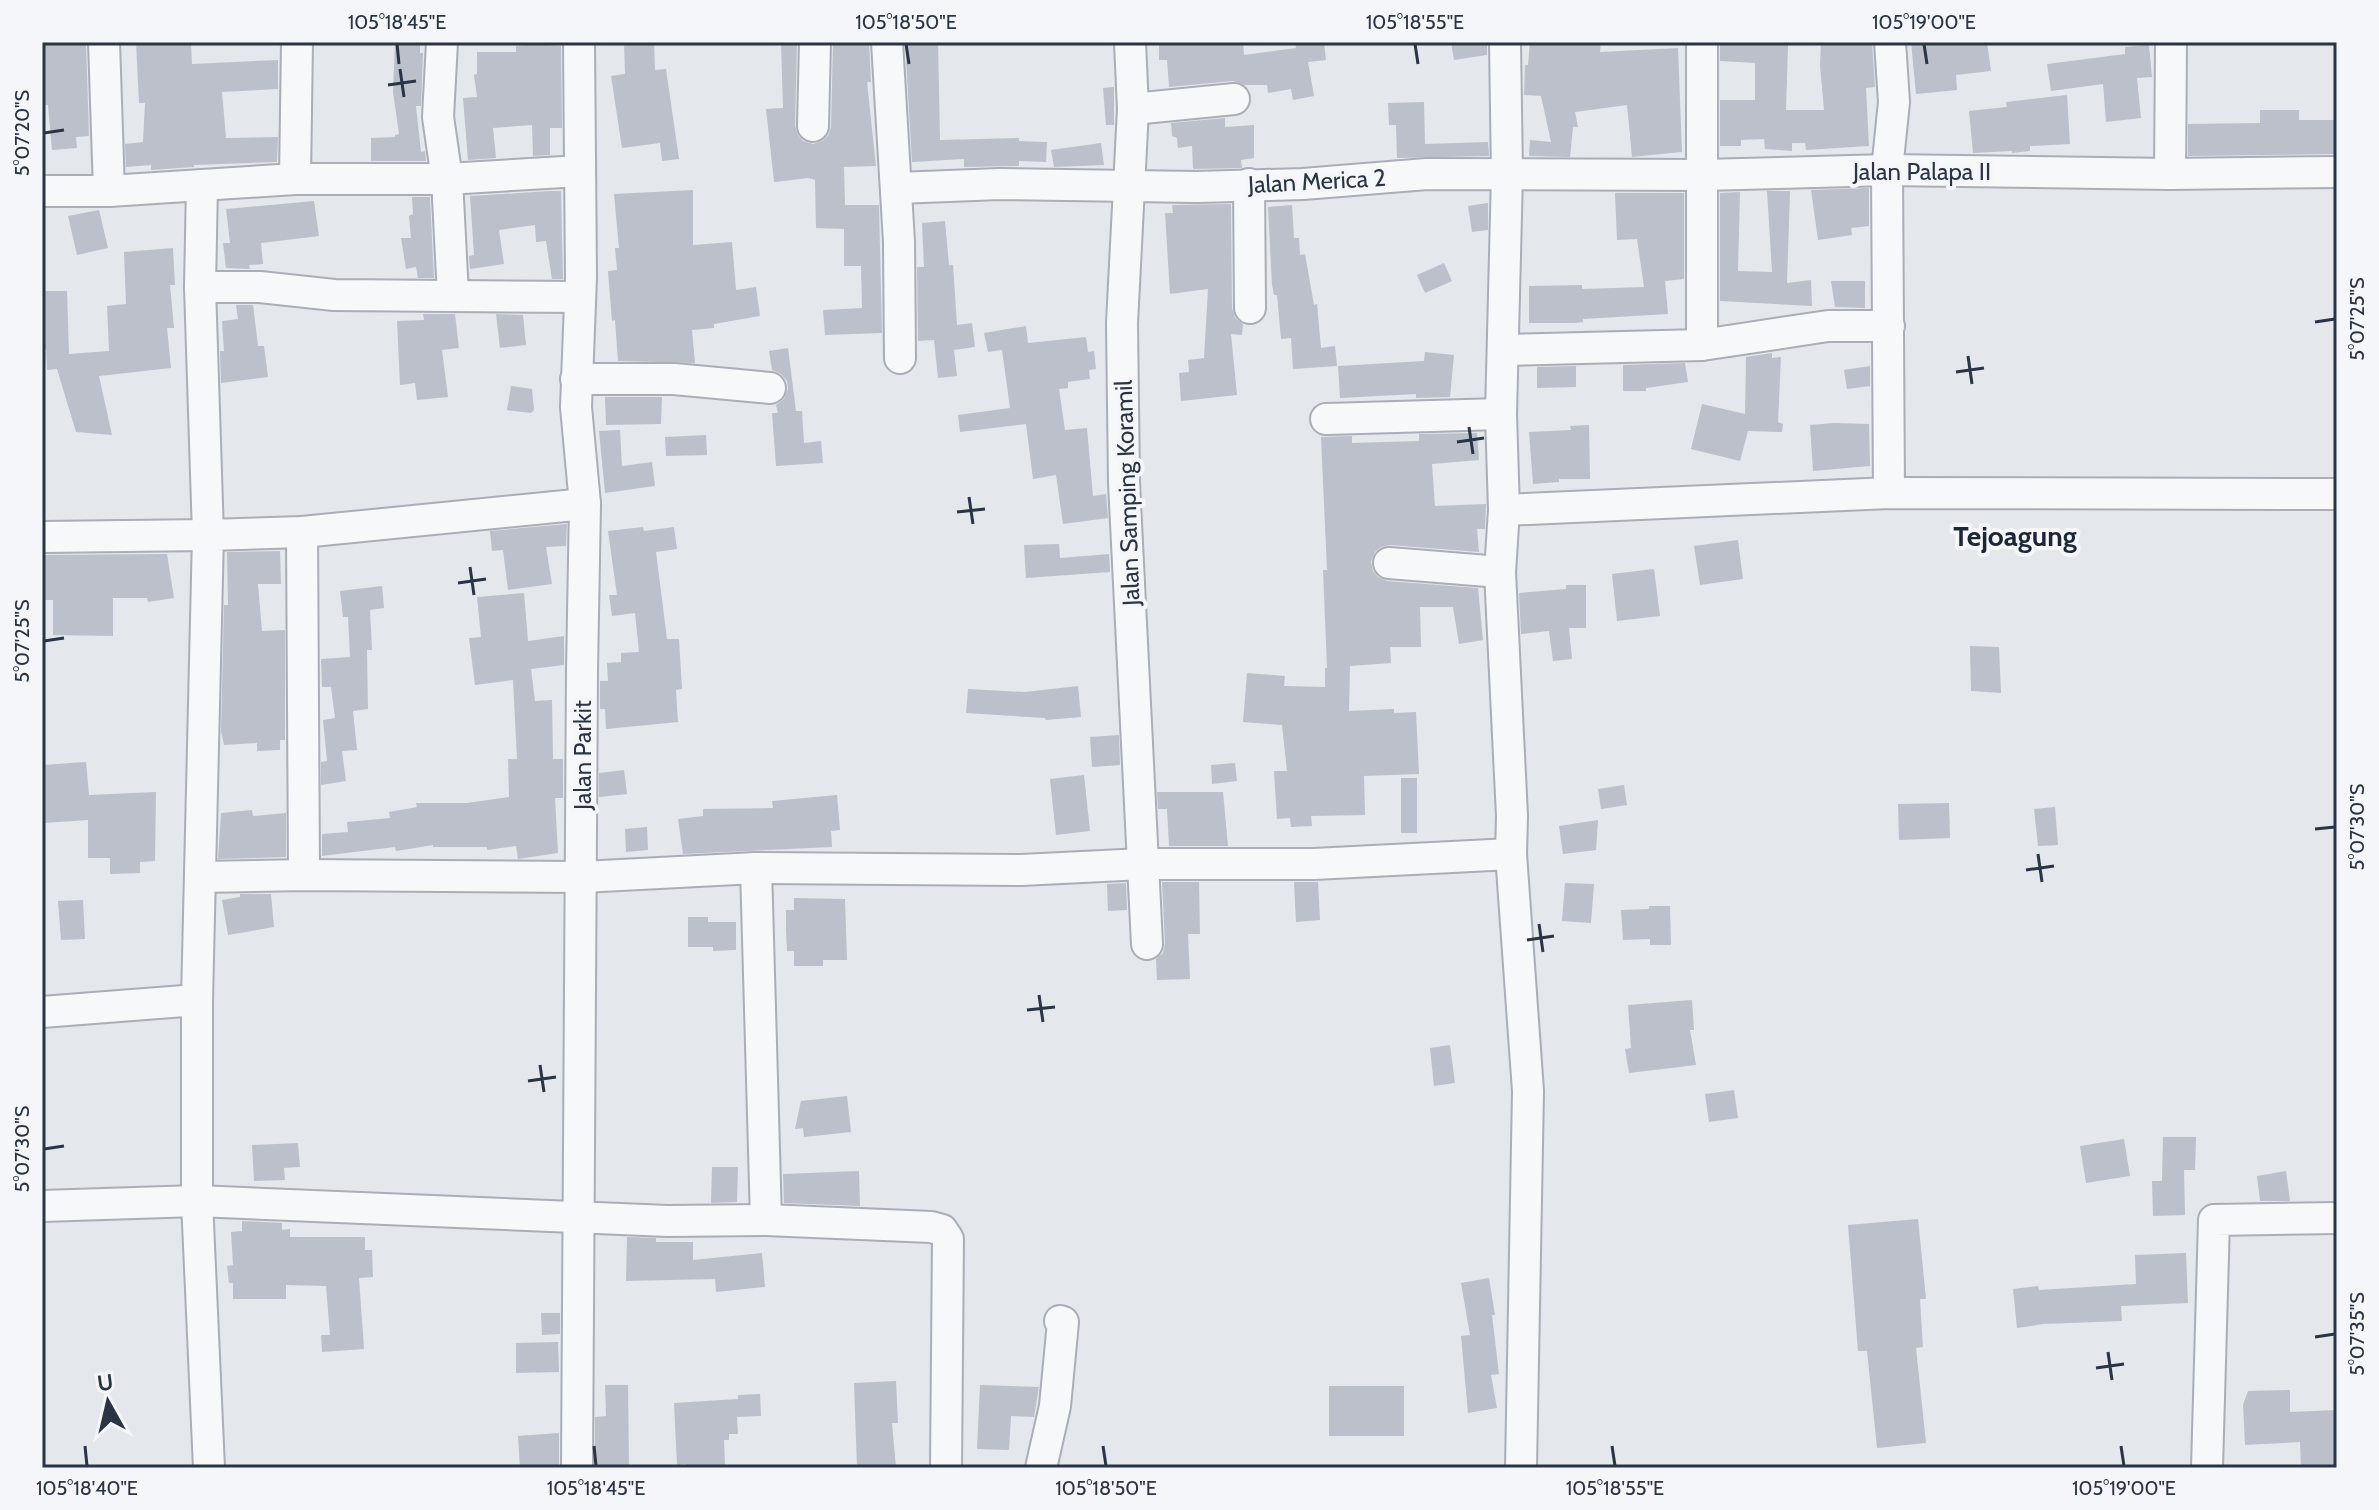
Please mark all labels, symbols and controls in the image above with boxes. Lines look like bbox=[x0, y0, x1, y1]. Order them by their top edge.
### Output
text: 105°18'45"E bbox=[348, 10, 446, 34]
text: 105°18'50"E bbox=[855, 10, 957, 34]
text: 105°18'55"E bbox=[1366, 10, 1464, 34]
text: 105°19'00"E bbox=[1872, 10, 1976, 34]
text: 5°07'20"S bbox=[10, 89, 34, 176]
street label: Jalan Palapa II bbox=[1852, 157, 1991, 186]
street label: Jalan Merica 2 bbox=[1246, 163, 1387, 199]
text: 5°07'25"S bbox=[2345, 277, 2369, 361]
street label: Jalan Samping Koramil bbox=[1109, 379, 1145, 607]
district label: Tejoagung bbox=[1953, 519, 2077, 553]
text: 5°07'25"S bbox=[10, 599, 34, 683]
street label: Jalan Parkit bbox=[568, 700, 597, 811]
text: 5°07'30"S bbox=[2345, 783, 2369, 870]
text: 5°07'30"S bbox=[10, 1105, 34, 1192]
text: 5°07'35"S bbox=[2345, 1292, 2369, 1376]
north arrow bbox=[68, 1362, 148, 1442]
text: U bbox=[96, 1368, 115, 1397]
text: 105°18'40"E bbox=[36, 1476, 138, 1500]
text: 105°18'45"E bbox=[547, 1476, 645, 1500]
text: 105°18'50"E bbox=[1055, 1476, 1157, 1500]
text: 105°18'55"E bbox=[1566, 1476, 1664, 1500]
text: 105°19'00"E bbox=[2072, 1476, 2176, 1500]

